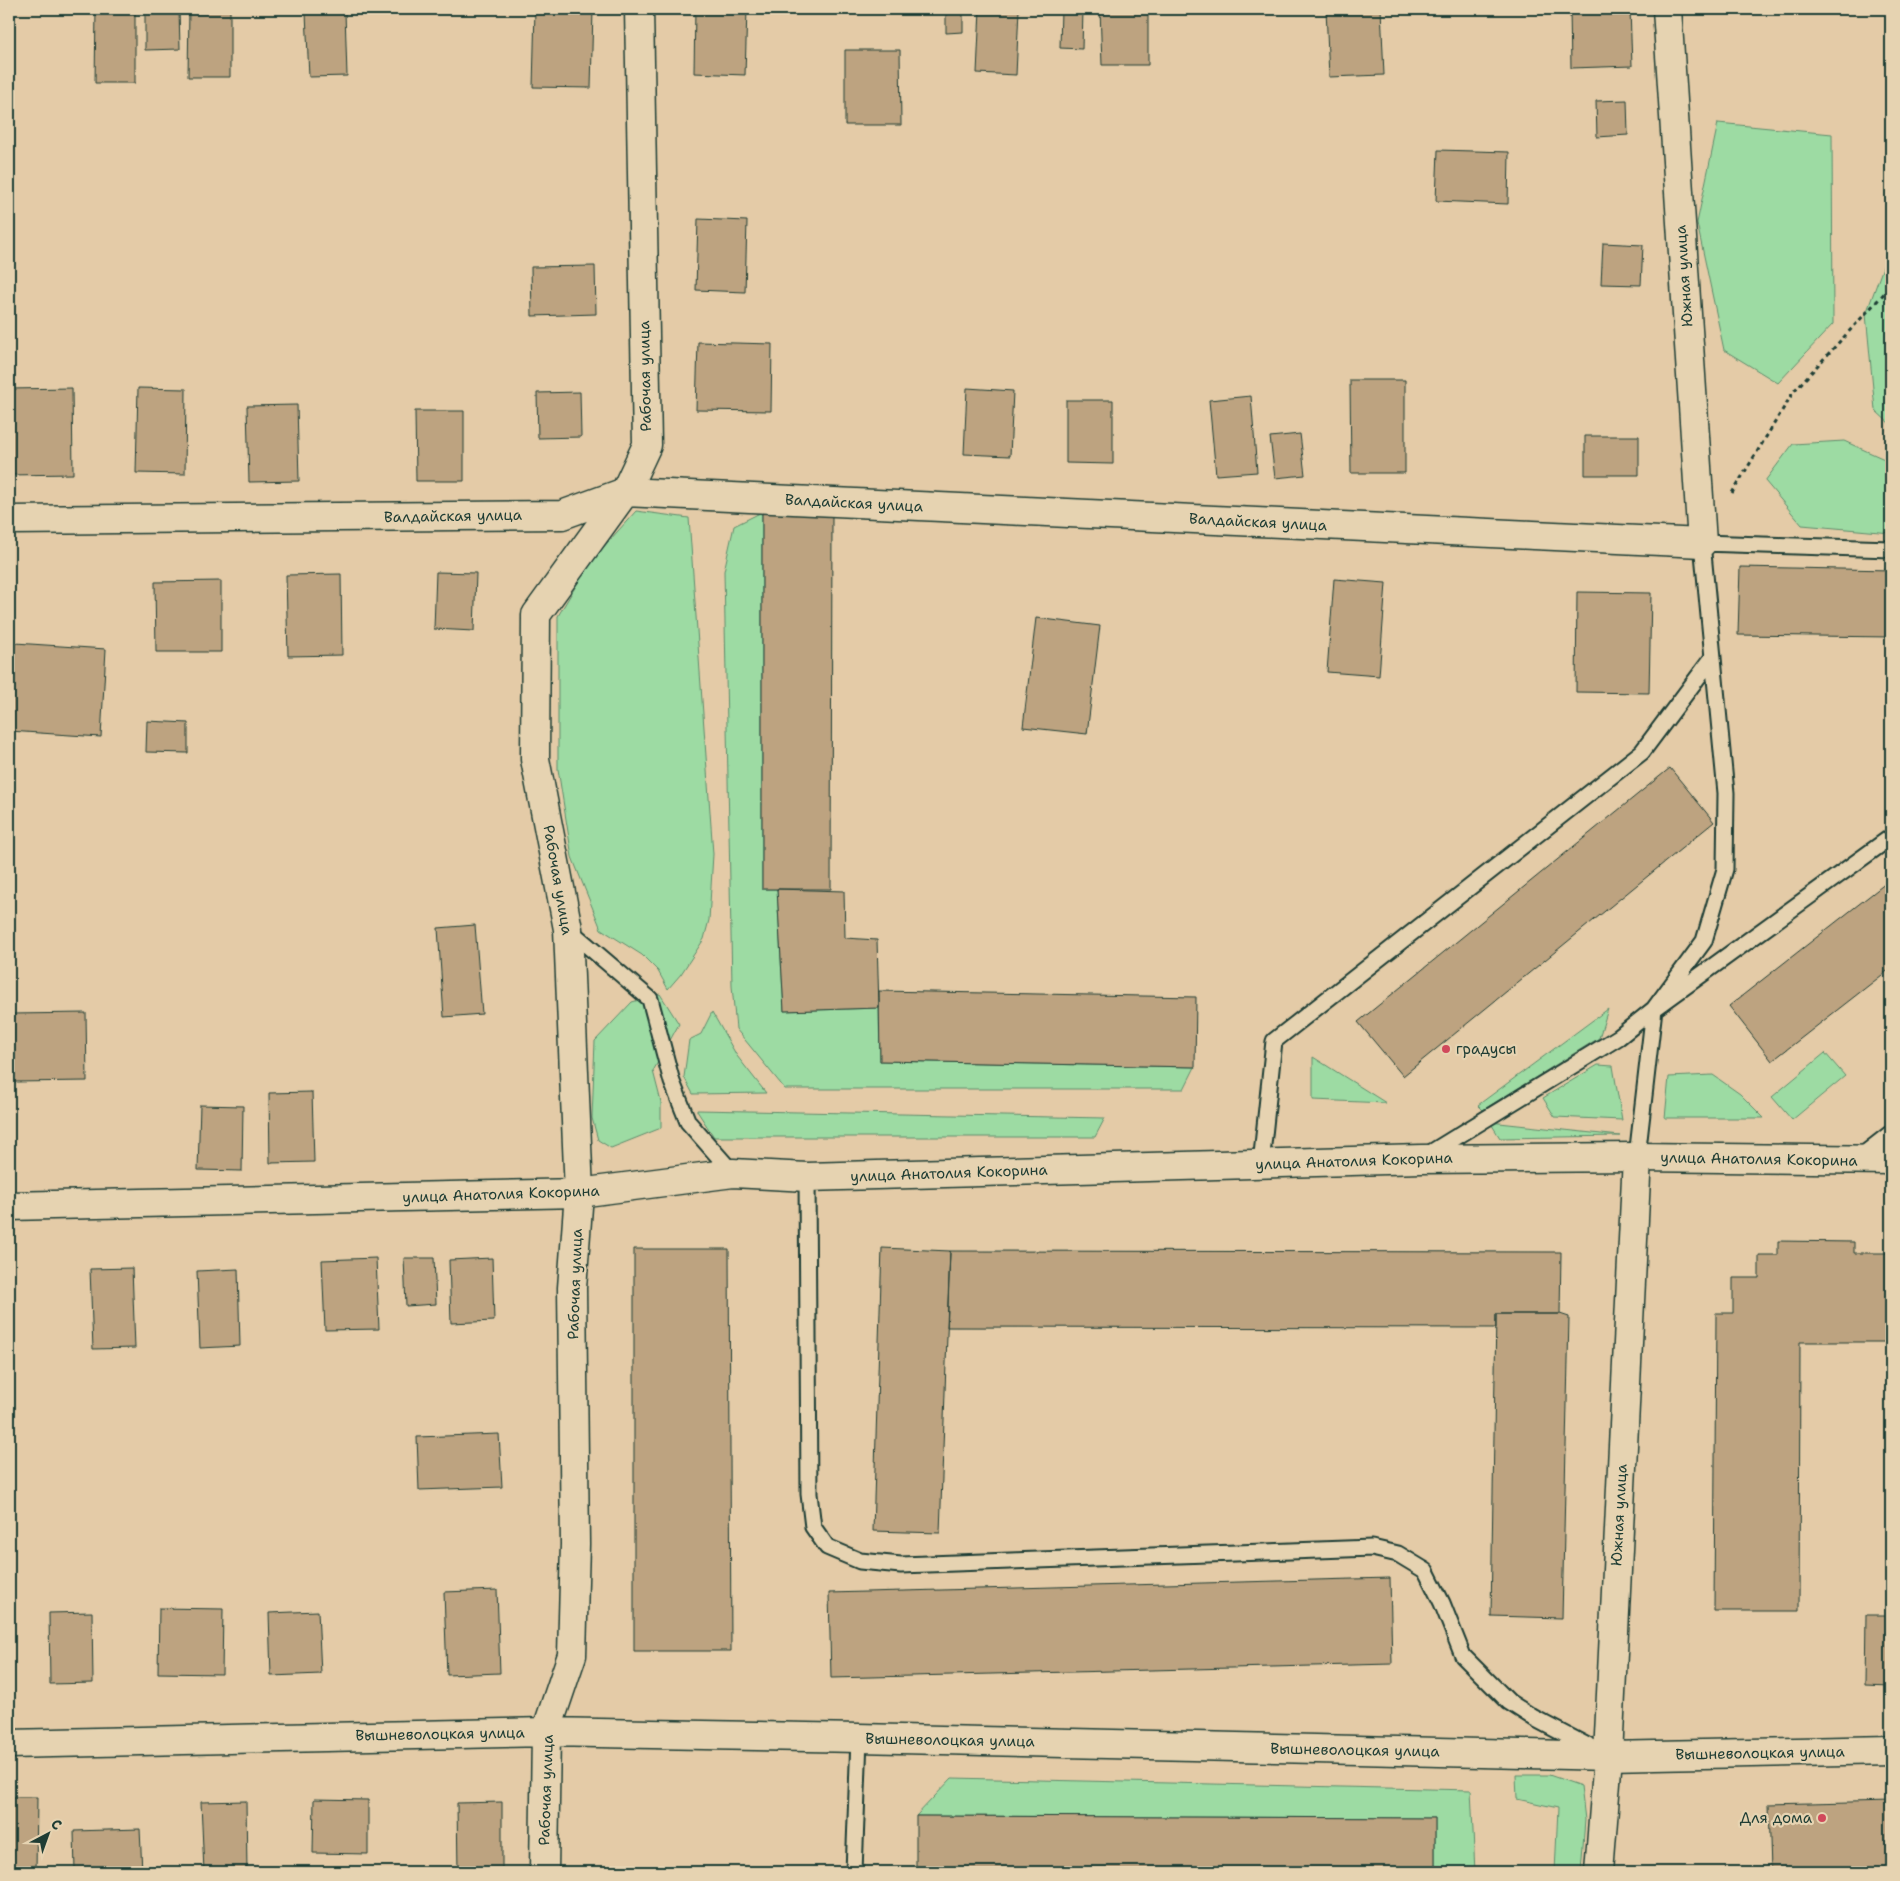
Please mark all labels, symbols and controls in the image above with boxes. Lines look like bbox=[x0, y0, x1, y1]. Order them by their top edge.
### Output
street label: Южная улица bbox=[1670, 224, 1698, 328]
street label: Рабочая улица bbox=[634, 320, 656, 432]
street label: Валдайская улица bbox=[785, 489, 924, 517]
street label: Валдайская улица bbox=[384, 505, 523, 527]
street label: Валдайская улица bbox=[1189, 508, 1328, 536]
street label: Рабочая улица bbox=[538, 824, 578, 937]
place label: градусы bbox=[1456, 1039, 1516, 1059]
marker: градусы bbox=[1440, 1043, 1452, 1055]
street label: улица Анатолия Кокорина bbox=[1660, 1147, 1858, 1171]
street label: улица Анатолия Кокорина bbox=[1255, 1148, 1454, 1174]
street label: улица Анатолия Кокорина bbox=[850, 1160, 1049, 1186]
street label: улица Анатолия Кокорина bbox=[402, 1181, 601, 1207]
street label: Рабочая улица bbox=[563, 1227, 587, 1340]
street label: Южная улица bbox=[1606, 1463, 1632, 1567]
street label: Вышневолоцкая улица bbox=[355, 1723, 525, 1745]
street label: Вышневолоцкая улица bbox=[865, 1729, 1035, 1751]
street label: Рабочая улица bbox=[534, 1733, 558, 1846]
street label: Вышневолоцкая улица bbox=[1270, 1739, 1440, 1761]
street label: Вышневолоцкая улица bbox=[1675, 1742, 1845, 1764]
north arrow bbox=[22, 1808, 72, 1858]
place label: Для дома bbox=[1740, 1808, 1813, 1828]
marker: Для дома bbox=[1816, 1812, 1828, 1824]
text: С bbox=[47, 1815, 66, 1834]

